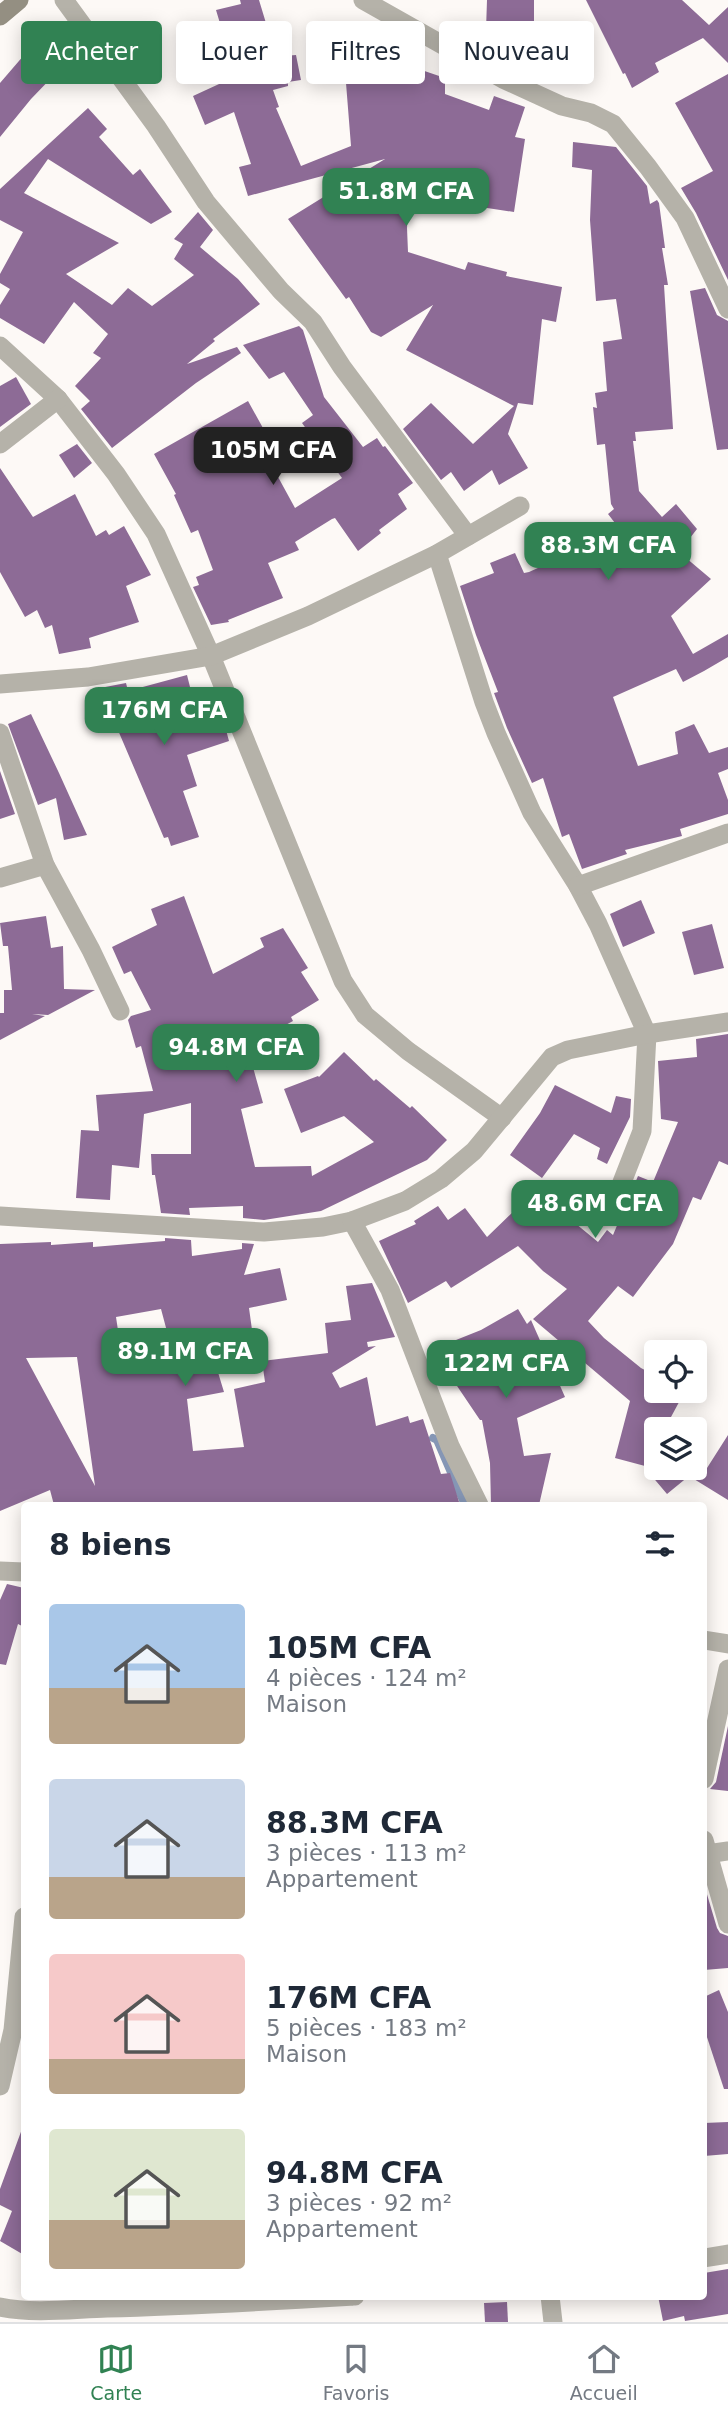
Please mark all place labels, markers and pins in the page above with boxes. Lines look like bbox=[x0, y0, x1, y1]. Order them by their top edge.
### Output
pin: 51.8M CFA bbox=[326, 168, 486, 228]
pin: 105M CFA bbox=[201, 428, 345, 487]
pin: 88.3M CFA bbox=[528, 522, 688, 582]
pin: 176M CFA bbox=[92, 688, 236, 747]
pin: 94.8M CFA bbox=[156, 1024, 316, 1084]
pin: 48.6M CFA bbox=[515, 1180, 675, 1240]
pin: 89.1M CFA bbox=[105, 1328, 265, 1388]
pin: 122M CFA bbox=[434, 1340, 578, 1400]

